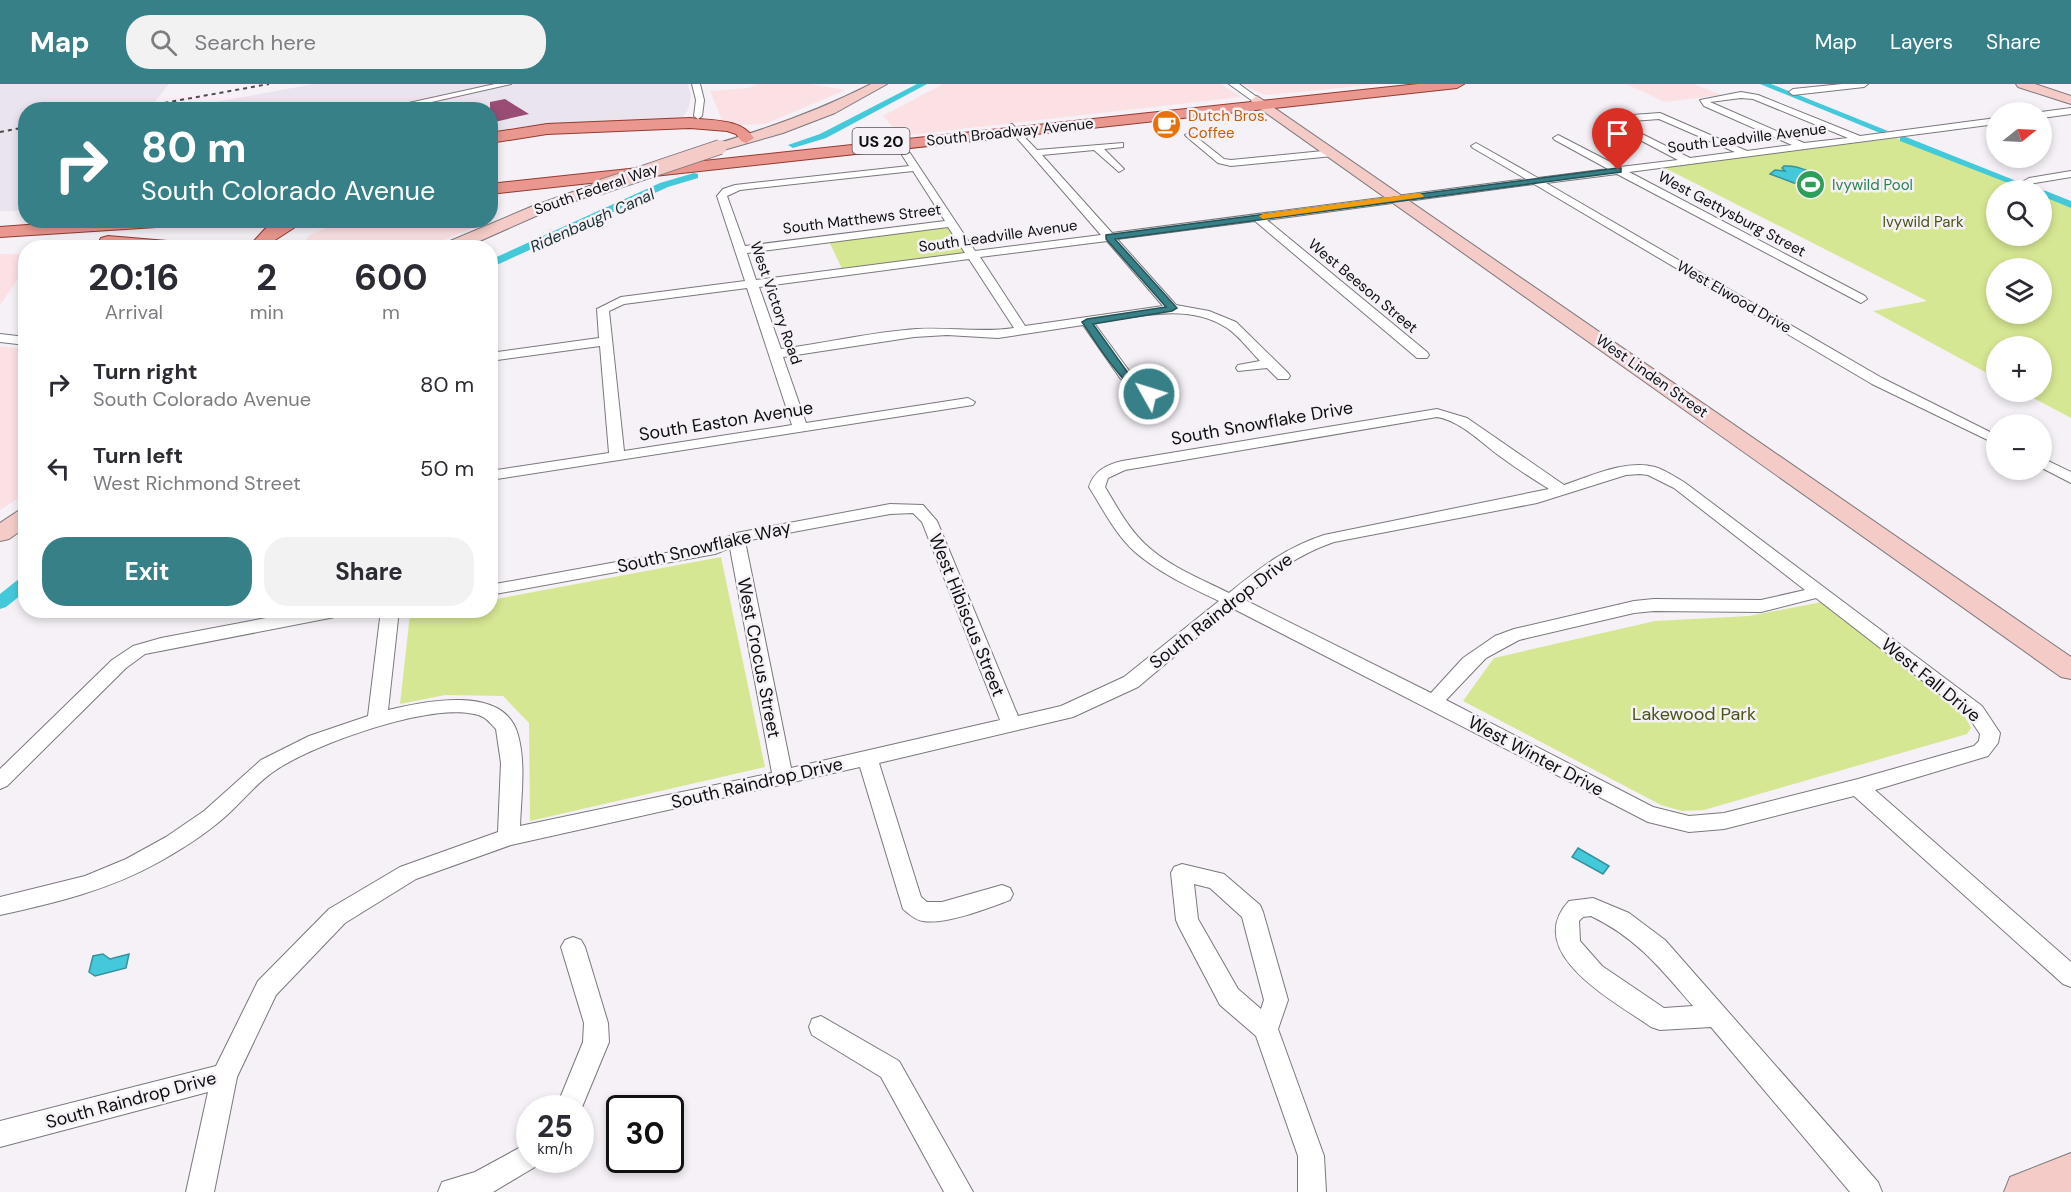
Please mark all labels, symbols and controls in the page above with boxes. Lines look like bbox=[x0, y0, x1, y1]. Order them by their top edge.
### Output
search box bbox=[126, 15, 546, 69]
text: Map bbox=[30, 24, 90, 61]
icon: search bbox=[147, 26, 180, 59]
text: Search here bbox=[195, 28, 316, 57]
text: Map bbox=[1815, 28, 1857, 56]
text: Layers bbox=[1890, 28, 1953, 56]
text: Share bbox=[1986, 28, 2041, 56]
north arrow bbox=[1986, 102, 2052, 168]
map controls bbox=[1986, 102, 2052, 480]
place label: Dutch Bros. Coffee bbox=[1188, 106, 1268, 143]
pin bbox=[1592, 108, 1643, 170]
cafe icon: Dutch Bros. Coffee bbox=[1151, 109, 1183, 141]
street label: South Broadway Avenue bbox=[925, 113, 1095, 151]
icon: arrive bbox=[1601, 117, 1634, 150]
street label: South Leadville Avenue bbox=[1666, 118, 1828, 158]
text: 80 m bbox=[141, 120, 247, 175]
icon: right bbox=[42, 126, 120, 204]
road number: US 20 bbox=[852, 128, 910, 154]
street label: South Federal Way bbox=[531, 158, 661, 220]
street label: West Gettysburg Street bbox=[1655, 167, 1809, 261]
sports icon: Ivywild Pool bbox=[1795, 169, 1827, 201]
text: South Colorado Avenue bbox=[141, 173, 435, 208]
place label: Ivywild Pool bbox=[1832, 175, 1913, 195]
button: search bbox=[1986, 180, 2052, 246]
water label: Ridenbaugh Canal bbox=[527, 183, 658, 257]
street label: South Matthews Street bbox=[782, 199, 942, 239]
park label: Ivywild Park bbox=[1882, 212, 1964, 232]
street label: South Leadville Avenue bbox=[917, 215, 1079, 257]
street label: West Beeson Street bbox=[1304, 234, 1422, 338]
street label: West Victory Road bbox=[746, 239, 806, 367]
text: 20:16 bbox=[88, 254, 179, 301]
text: 2 bbox=[256, 254, 277, 301]
text: 600 bbox=[354, 254, 428, 301]
street label: West Elwood Drive bbox=[1673, 256, 1795, 338]
button: layers bbox=[1986, 258, 2052, 324]
text: Arrival bbox=[105, 299, 163, 325]
text: min bbox=[250, 299, 284, 325]
text: m bbox=[382, 299, 400, 325]
street label: West Linden Street bbox=[1592, 330, 1712, 422]
button: + bbox=[1986, 336, 2052, 402]
text: Turn right bbox=[93, 357, 198, 386]
position arrow bbox=[1117, 362, 1181, 426]
icon: right bbox=[42, 368, 75, 401]
text: 80 m bbox=[420, 370, 474, 399]
text: South Colorado Avenue bbox=[93, 386, 311, 412]
street label: South Easton Avenue bbox=[637, 395, 815, 447]
street label: South Snowflake Drive bbox=[1169, 395, 1355, 451]
button: − bbox=[1986, 414, 2052, 480]
text: Turn left bbox=[93, 441, 183, 470]
icon: left bbox=[42, 452, 75, 485]
text: 50 m bbox=[420, 454, 474, 483]
text: West Richmond Street bbox=[93, 470, 301, 496]
street label: South Snowflake Way bbox=[615, 515, 793, 579]
street label: West Hibiscus Street bbox=[923, 530, 1011, 700]
button: Exit bbox=[42, 537, 252, 606]
button: Share bbox=[264, 537, 474, 606]
street label: South Raindrop Drive bbox=[1144, 548, 1298, 674]
street label: West Crocus Street bbox=[732, 576, 786, 740]
street label: West Fall Drive bbox=[1876, 632, 1986, 728]
park label: Lakewood Park bbox=[1632, 702, 1756, 726]
street label: West Winter Drive bbox=[1464, 710, 1608, 802]
street label: South Raindrop Drive bbox=[669, 752, 845, 814]
street label: South Raindrop Drive bbox=[43, 1066, 219, 1134]
speed limit sign: 30 bbox=[606, 1095, 684, 1173]
text: 25 bbox=[537, 1107, 573, 1146]
text: km/h bbox=[537, 1139, 573, 1159]

